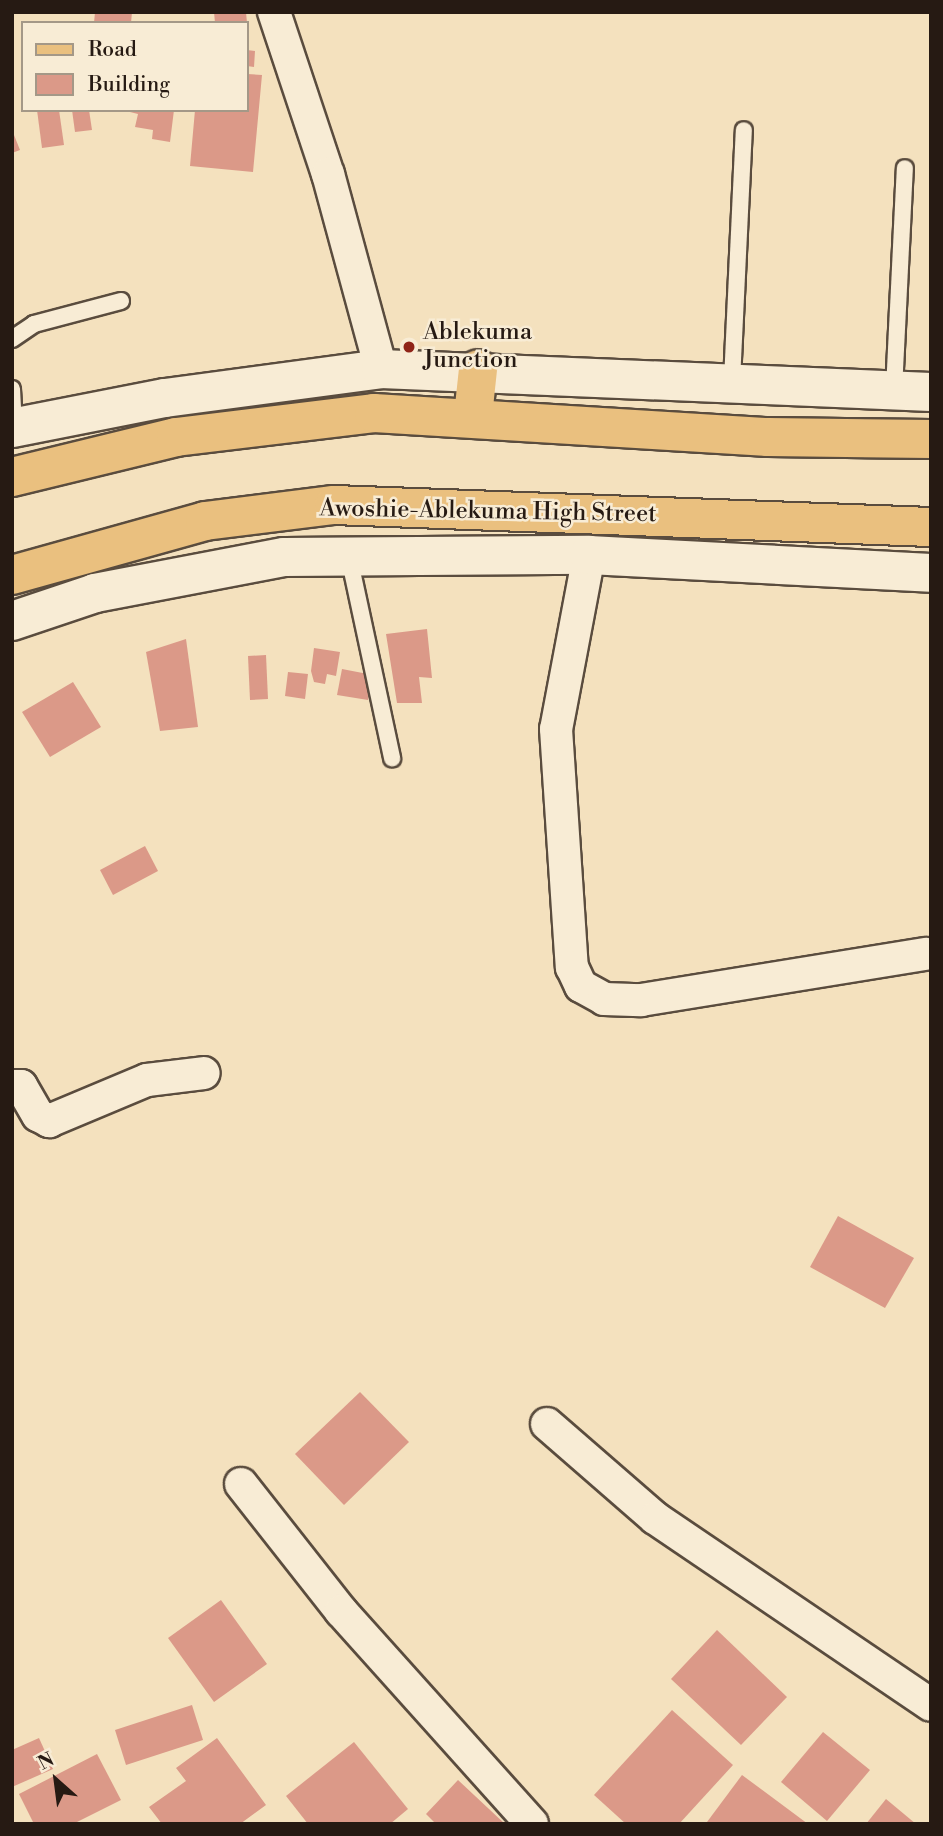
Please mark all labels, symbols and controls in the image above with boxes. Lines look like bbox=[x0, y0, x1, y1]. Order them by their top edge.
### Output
legend bbox=[21, 21, 248, 112]
text: Road bbox=[88, 37, 137, 63]
text: Building bbox=[88, 72, 170, 98]
place label: Ablekuma Junction bbox=[423, 319, 532, 375]
marker: Ablekuma Junction bbox=[401, 339, 417, 355]
street label: Awoshie-Ablekuma High Street bbox=[319, 495, 657, 529]
north arrow bbox=[21, 1745, 91, 1815]
text: N bbox=[34, 1747, 58, 1776]

